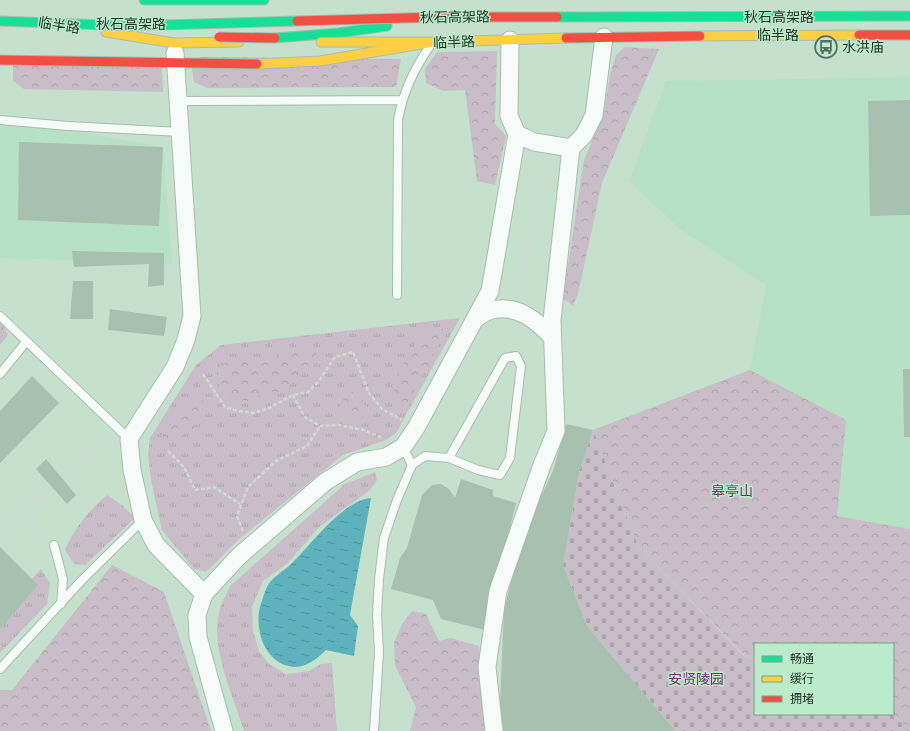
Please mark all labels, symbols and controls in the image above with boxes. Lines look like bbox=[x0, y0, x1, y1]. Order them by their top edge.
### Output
street label: 秋石高架路 bbox=[420, 7, 490, 26]
street label: 秋石高架路 bbox=[744, 8, 814, 25]
street label: 临半路 bbox=[37, 13, 81, 36]
street label: 秋石高架路 bbox=[96, 15, 166, 32]
street label: 临半路 bbox=[757, 26, 799, 43]
street label: 临半路 bbox=[433, 32, 475, 51]
bus stop icon: 水洪庙 bbox=[813, 34, 839, 60]
place label: 水洪庙 bbox=[842, 38, 884, 55]
park label: 皋亭山 bbox=[711, 482, 753, 499]
legend bbox=[754, 643, 894, 715]
text: 畅通 bbox=[790, 651, 814, 666]
park label: 安贤陵园 bbox=[668, 670, 724, 687]
text: 缓行 bbox=[790, 671, 814, 686]
text: 拥堵 bbox=[790, 691, 814, 706]

